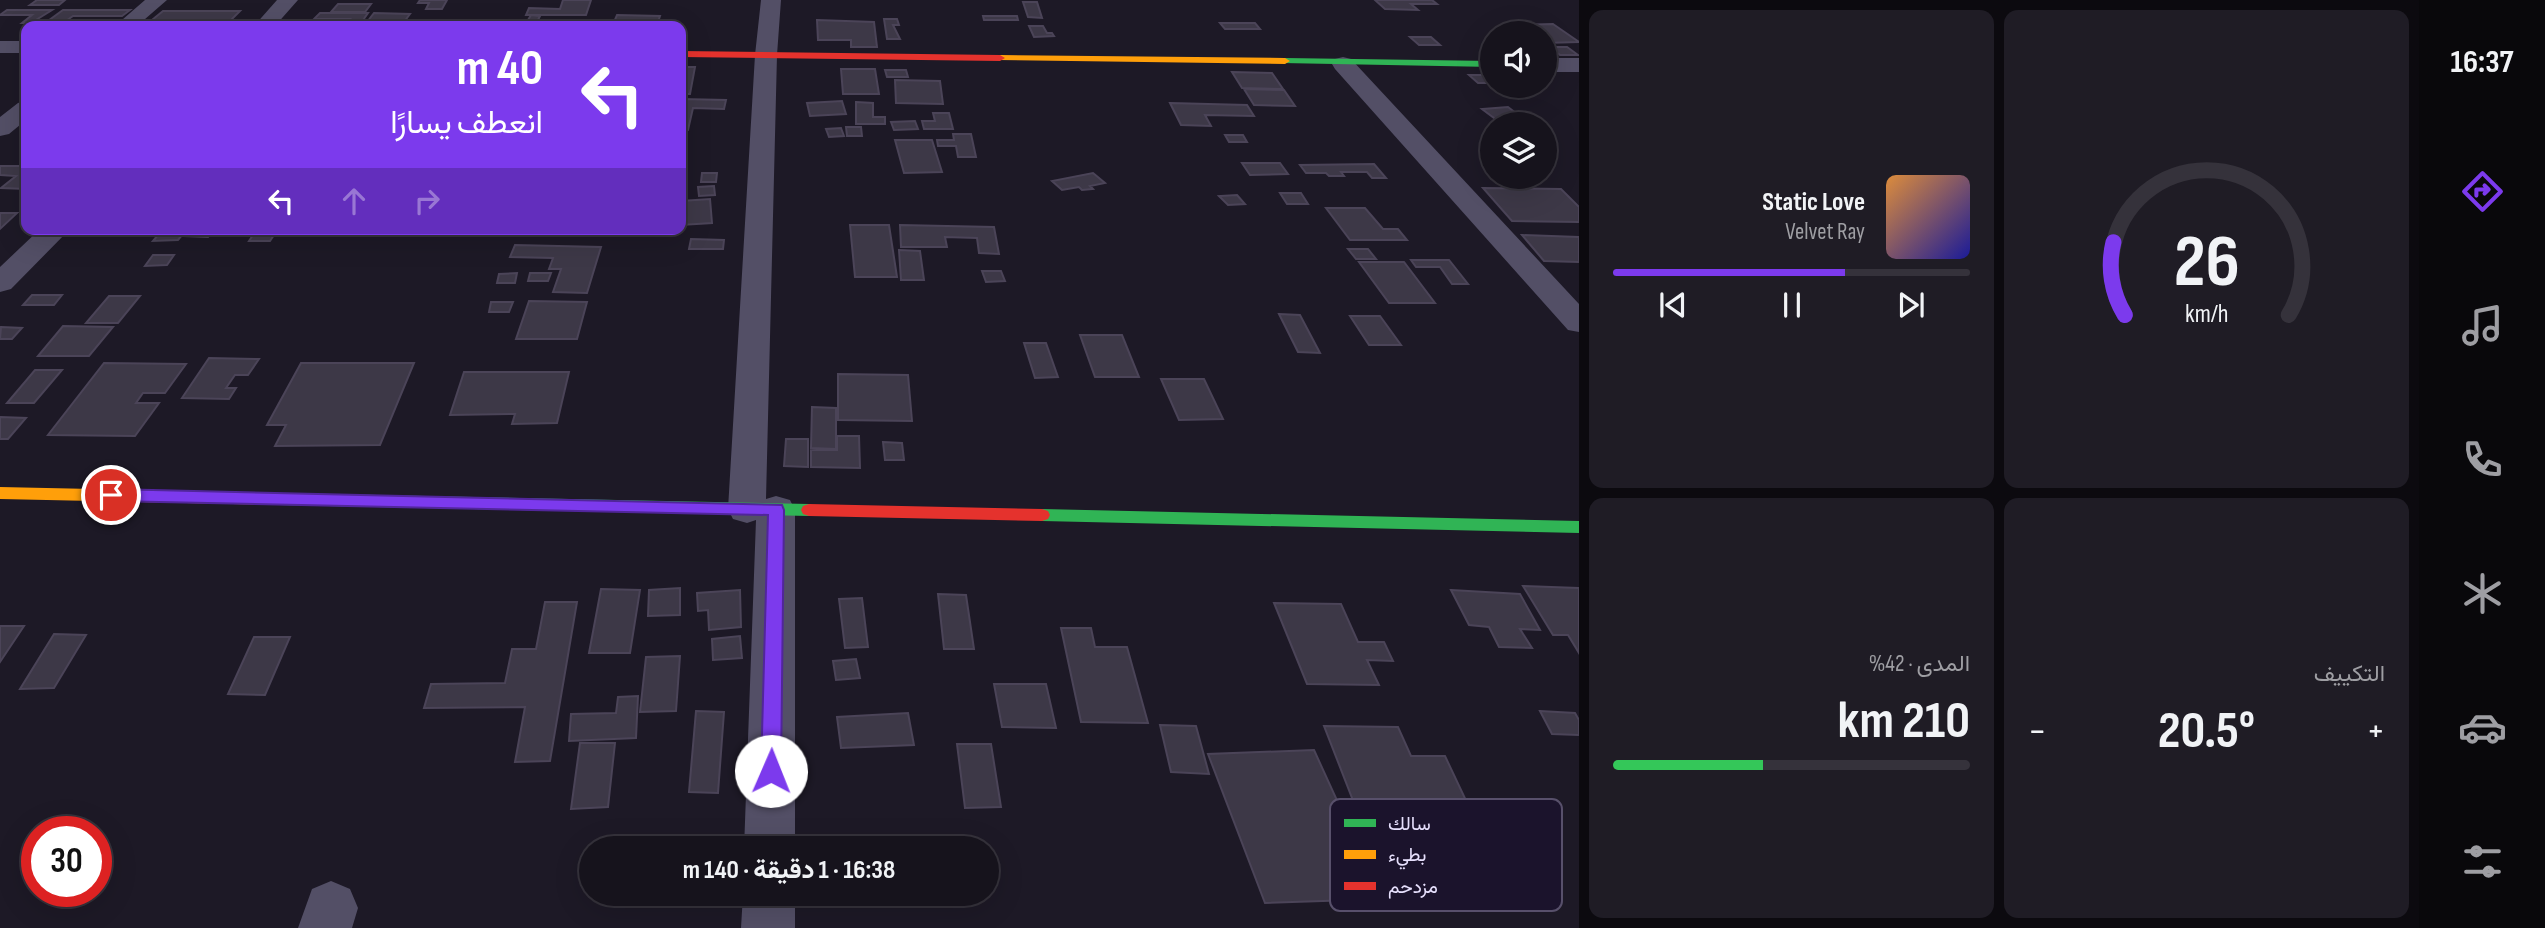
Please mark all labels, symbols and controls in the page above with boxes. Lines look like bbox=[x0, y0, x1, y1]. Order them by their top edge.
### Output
map controls bbox=[1480, 21, 1557, 189]
button: sound bbox=[1480, 21, 1557, 98]
text: 40 m bbox=[457, 40, 543, 99]
text: 16:37 bbox=[2450, 43, 2514, 82]
icon: left bbox=[567, 49, 658, 140]
text: انعطف يسارًا bbox=[390, 104, 543, 143]
button: layers bbox=[1480, 112, 1557, 189]
icon: directions bbox=[2458, 167, 2507, 216]
icon: left bbox=[262, 182, 300, 220]
icon: ahead bbox=[335, 182, 373, 220]
icon: right bbox=[408, 182, 446, 220]
text: Static Love bbox=[1762, 187, 1865, 218]
text: Velvet Ray bbox=[1785, 218, 1865, 246]
text: 26 bbox=[2173, 220, 2240, 308]
icon: previous bbox=[1654, 286, 1692, 324]
icon: pause bbox=[1773, 286, 1811, 324]
icon: next bbox=[1892, 286, 1930, 324]
text: km/h bbox=[2185, 299, 2228, 330]
icon: music bbox=[2458, 301, 2507, 350]
icon: phone bbox=[2458, 435, 2507, 484]
pin bbox=[81, 465, 141, 525]
icon: arrive bbox=[92, 476, 130, 514]
icon: climate bbox=[2458, 569, 2507, 618]
text: المدى · 42% bbox=[1869, 650, 1970, 678]
text: التكييف bbox=[2314, 660, 2385, 688]
text: 210 km bbox=[1837, 690, 1970, 753]
text: 20.5° bbox=[2158, 700, 2255, 763]
icon: car bbox=[2458, 703, 2507, 752]
text: − bbox=[2028, 709, 2047, 754]
text: + bbox=[2366, 709, 2385, 754]
position arrow bbox=[734, 734, 808, 808]
legend bbox=[1330, 799, 1562, 911]
text: سالك bbox=[1388, 813, 1431, 836]
speed limit sign: 30 bbox=[21, 816, 112, 907]
icon: filters bbox=[2458, 837, 2507, 886]
text: بطيء bbox=[1388, 844, 1426, 870]
text: 16:38 · 1 دقيقة · 140 m bbox=[683, 855, 895, 886]
text: مزدحم bbox=[1388, 876, 1438, 899]

